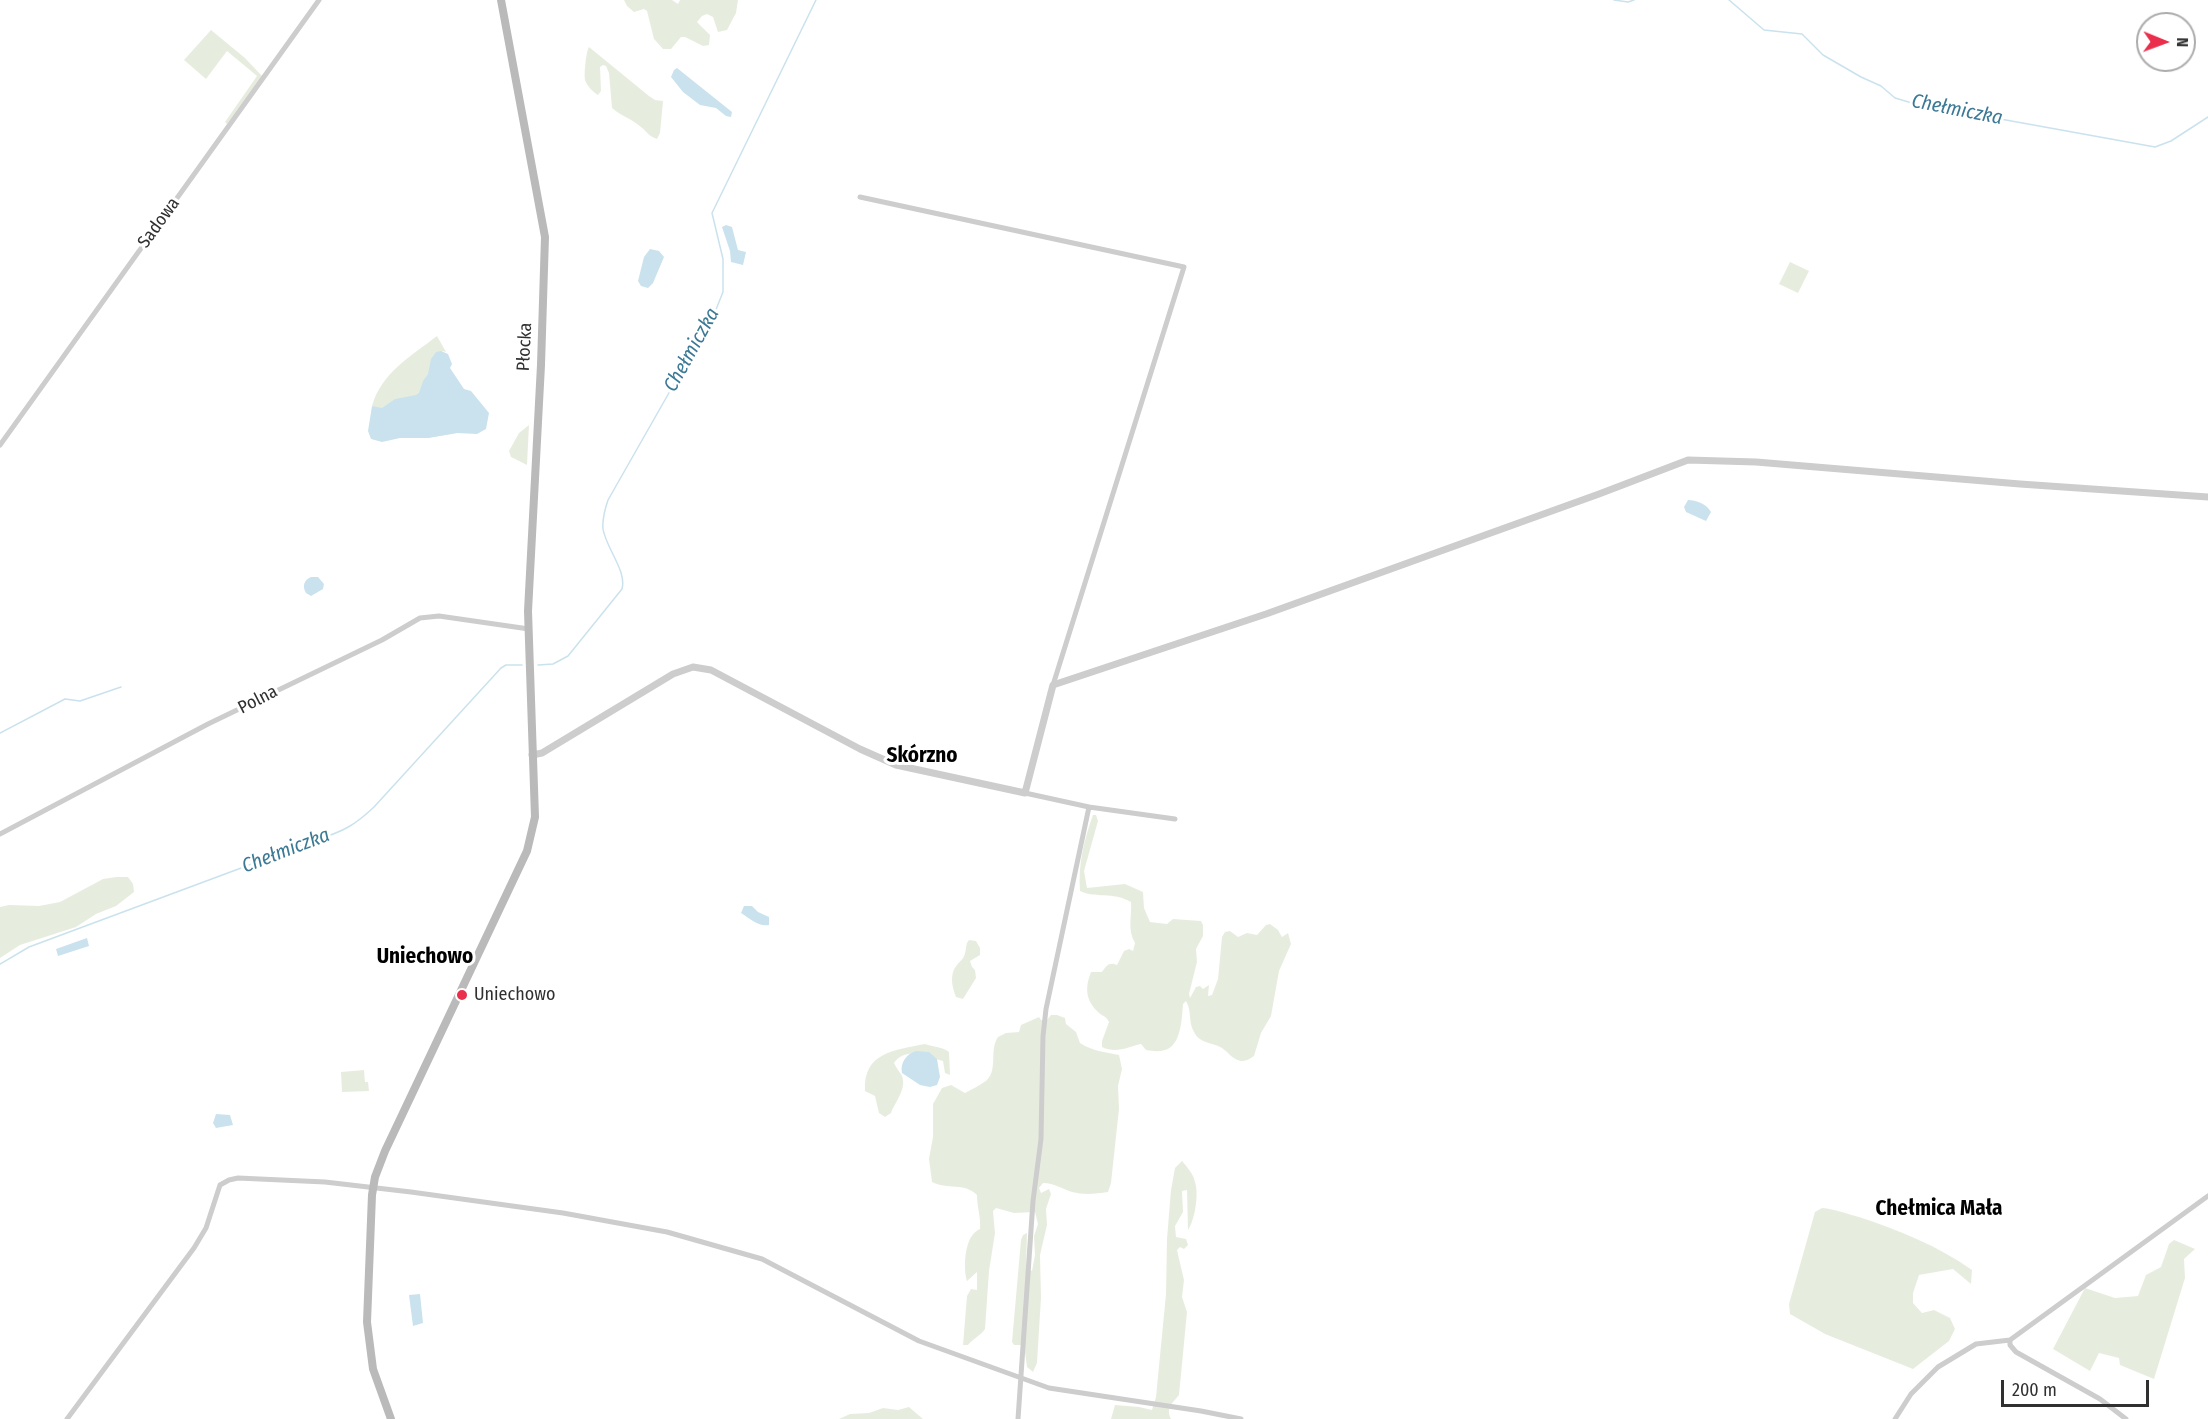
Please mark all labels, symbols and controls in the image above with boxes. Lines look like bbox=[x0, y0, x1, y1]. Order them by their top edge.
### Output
north arrow bbox=[2136, 12, 2196, 72]
text: N bbox=[2173, 37, 2192, 47]
water label: Chełmiczka bbox=[1909, 89, 2005, 131]
street label: Sadowa bbox=[133, 193, 185, 253]
water label: Chełmiczka bbox=[659, 304, 725, 396]
street label: Płocka bbox=[513, 322, 537, 372]
street label: Polna bbox=[235, 681, 281, 719]
district label: Skórzno bbox=[886, 743, 958, 769]
water label: Chełmiczka bbox=[239, 823, 333, 879]
district label: Uniechowo bbox=[377, 944, 473, 970]
place label: Uniechowo bbox=[474, 984, 555, 1006]
marker: Uniechowo bbox=[455, 988, 469, 1002]
district label: Chełmica Mała bbox=[1875, 1196, 2003, 1222]
scale bar bbox=[2004, 1368, 2152, 1406]
text: 200 m bbox=[2012, 1379, 2057, 1401]

